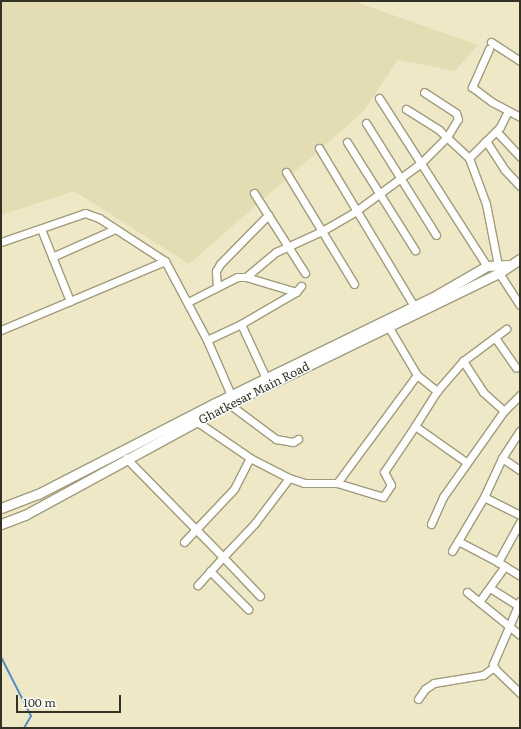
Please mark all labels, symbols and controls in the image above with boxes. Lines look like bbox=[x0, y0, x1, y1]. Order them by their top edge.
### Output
street label: Ghatkesar Main Road bbox=[196, 359, 312, 427]
scale bar bbox=[18, 687, 123, 713]
text: 100 m bbox=[23, 693, 56, 711]

